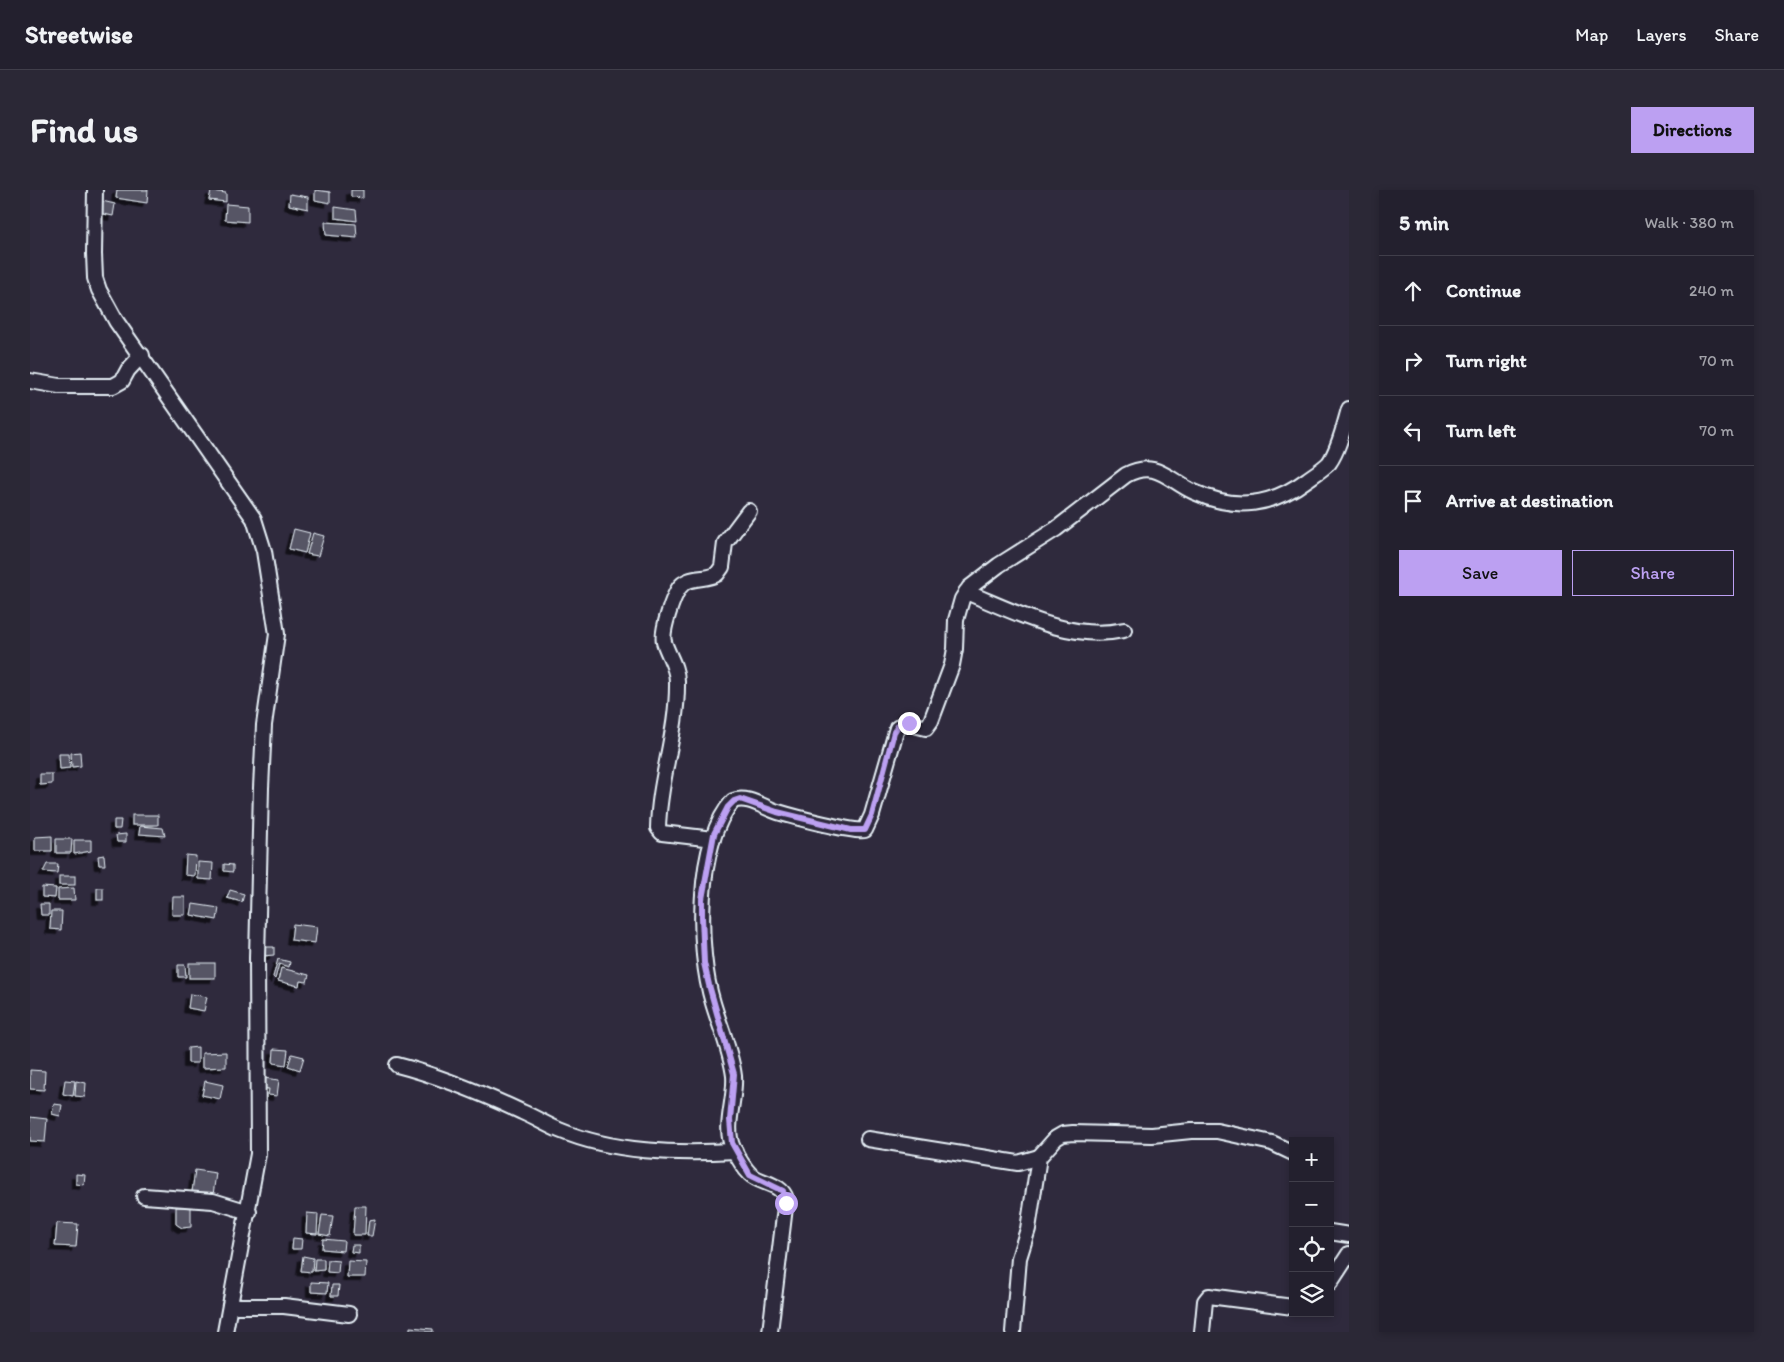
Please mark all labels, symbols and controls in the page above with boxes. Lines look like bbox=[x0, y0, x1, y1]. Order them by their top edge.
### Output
text: Streetwise bbox=[25, 20, 133, 49]
text: Map bbox=[1575, 24, 1608, 46]
text: Layers bbox=[1636, 24, 1686, 46]
text: Share bbox=[1714, 24, 1759, 46]
button: Directions bbox=[1631, 107, 1754, 153]
text: Find us bbox=[30, 109, 138, 151]
text: 5 min bbox=[1399, 210, 1449, 235]
text: Walk · 380 m bbox=[1644, 213, 1734, 232]
icon: ahead bbox=[1399, 277, 1427, 305]
text: Continue bbox=[1446, 279, 1521, 302]
text: 240 m bbox=[1689, 281, 1734, 300]
icon: right bbox=[1399, 347, 1427, 375]
text: Turn right bbox=[1446, 349, 1527, 372]
text: 70 m bbox=[1699, 351, 1734, 370]
icon: left bbox=[1399, 417, 1427, 445]
text: Turn left bbox=[1446, 419, 1516, 442]
text: 70 m bbox=[1699, 421, 1734, 440]
icon: arrive bbox=[1399, 487, 1427, 515]
text: Arrive at destination bbox=[1446, 489, 1613, 512]
button: Save bbox=[1399, 550, 1562, 596]
button: Share bbox=[1572, 550, 1734, 596]
route end bbox=[898, 712, 921, 735]
map controls bbox=[1289, 1137, 1334, 1317]
button: + bbox=[1289, 1137, 1334, 1182]
button: − bbox=[1289, 1182, 1334, 1227]
route start bbox=[775, 1192, 798, 1215]
button: locate bbox=[1289, 1227, 1334, 1272]
button: layers bbox=[1289, 1272, 1334, 1317]

